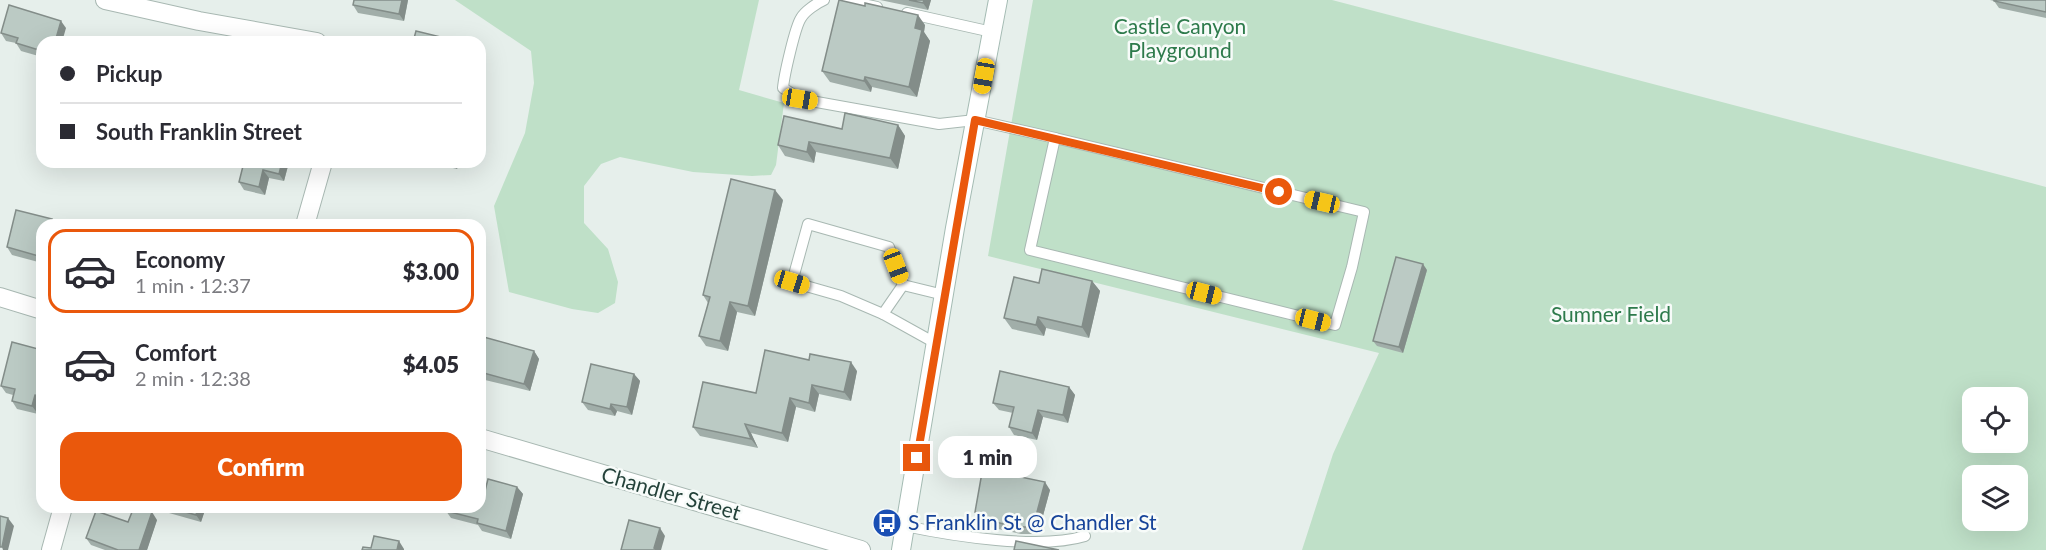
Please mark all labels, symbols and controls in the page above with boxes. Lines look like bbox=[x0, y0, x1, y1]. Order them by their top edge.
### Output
park label: Castle Canyon Playground bbox=[1114, 13, 1246, 62]
car bbox=[972, 57, 996, 95]
text: Pickup bbox=[96, 60, 162, 87]
car bbox=[781, 87, 819, 111]
text: South Franklin Street bbox=[96, 118, 302, 145]
route start bbox=[1265, 178, 1292, 205]
car bbox=[1302, 189, 1342, 215]
icon: car bbox=[63, 244, 117, 298]
text: Economy bbox=[135, 246, 225, 273]
car bbox=[881, 246, 911, 286]
text: $3.00 bbox=[403, 258, 459, 285]
car bbox=[772, 268, 812, 296]
text: 1 min · 12:37 bbox=[135, 273, 251, 297]
car bbox=[1184, 280, 1224, 306]
park label: Sumner Field bbox=[1551, 301, 1671, 326]
car bbox=[1293, 307, 1333, 333]
icon: car bbox=[63, 337, 117, 391]
text: Comfort bbox=[135, 339, 217, 366]
text: $4.05 bbox=[403, 351, 459, 378]
text: 2 min · 12:38 bbox=[135, 366, 251, 390]
map controls bbox=[1962, 387, 2028, 531]
button: locate bbox=[1962, 387, 2028, 453]
button: Confirm bbox=[60, 432, 462, 501]
callout: 1 min bbox=[938, 437, 1037, 479]
route end bbox=[903, 444, 930, 471]
text: 1 min bbox=[963, 445, 1012, 469]
street label: Chandler Street bbox=[599, 461, 744, 524]
button: layers bbox=[1962, 465, 2028, 531]
bus stop icon: S Franklin St @ Chandler St bbox=[871, 507, 903, 539]
place label: S Franklin St @ Chandler St bbox=[908, 509, 1157, 534]

